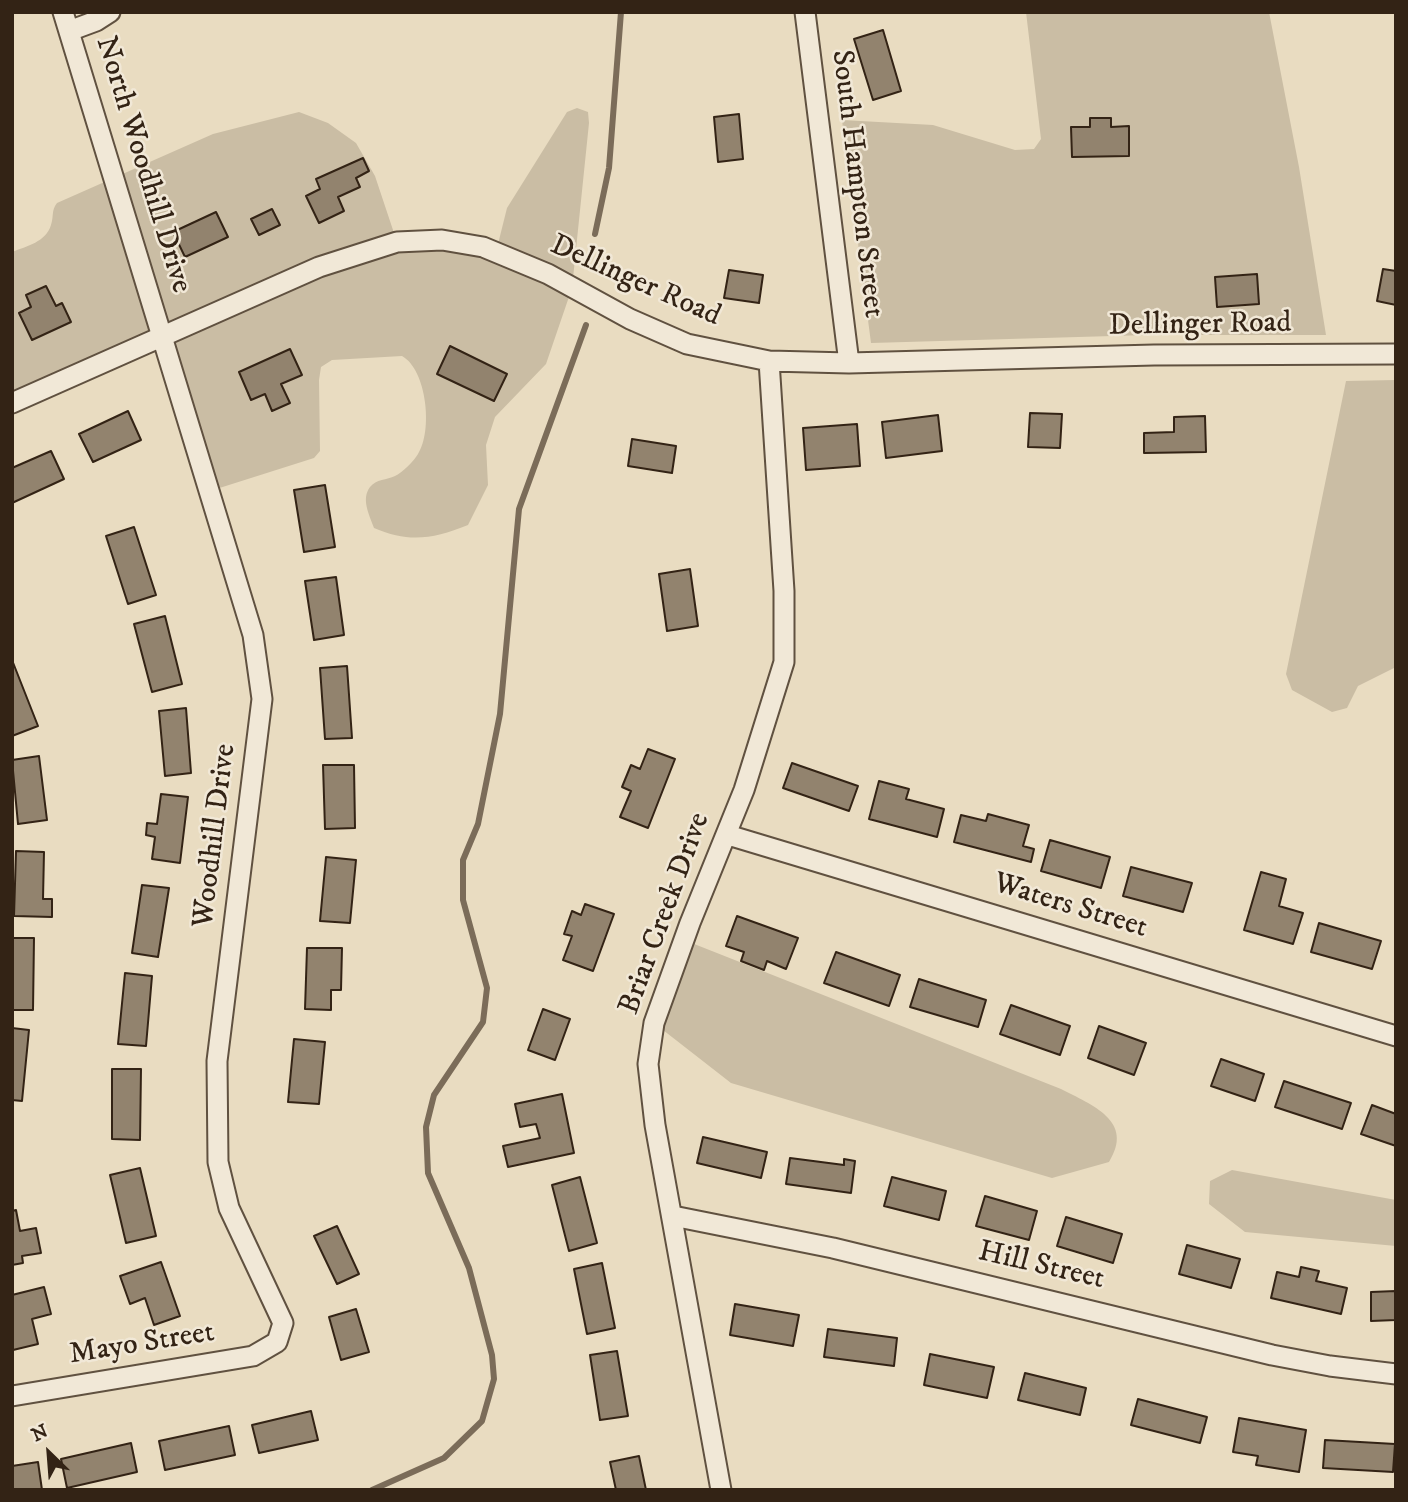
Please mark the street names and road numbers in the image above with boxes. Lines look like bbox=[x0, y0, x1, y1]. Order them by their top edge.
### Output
street label: North Woodhill Drive bbox=[86, 32, 198, 298]
street label: South Hampton Street bbox=[822, 48, 890, 320]
street label: Dellinger Road bbox=[544, 228, 726, 336]
street label: Dellinger Road bbox=[1108, 306, 1292, 346]
street label: Woodhill Drive bbox=[187, 742, 245, 930]
street label: Briar Creek Drive bbox=[613, 808, 719, 1020]
street label: Waters Street bbox=[989, 867, 1151, 947]
street label: Hill Street bbox=[974, 1235, 1108, 1299]
street label: Mayo Street bbox=[67, 1316, 217, 1374]

